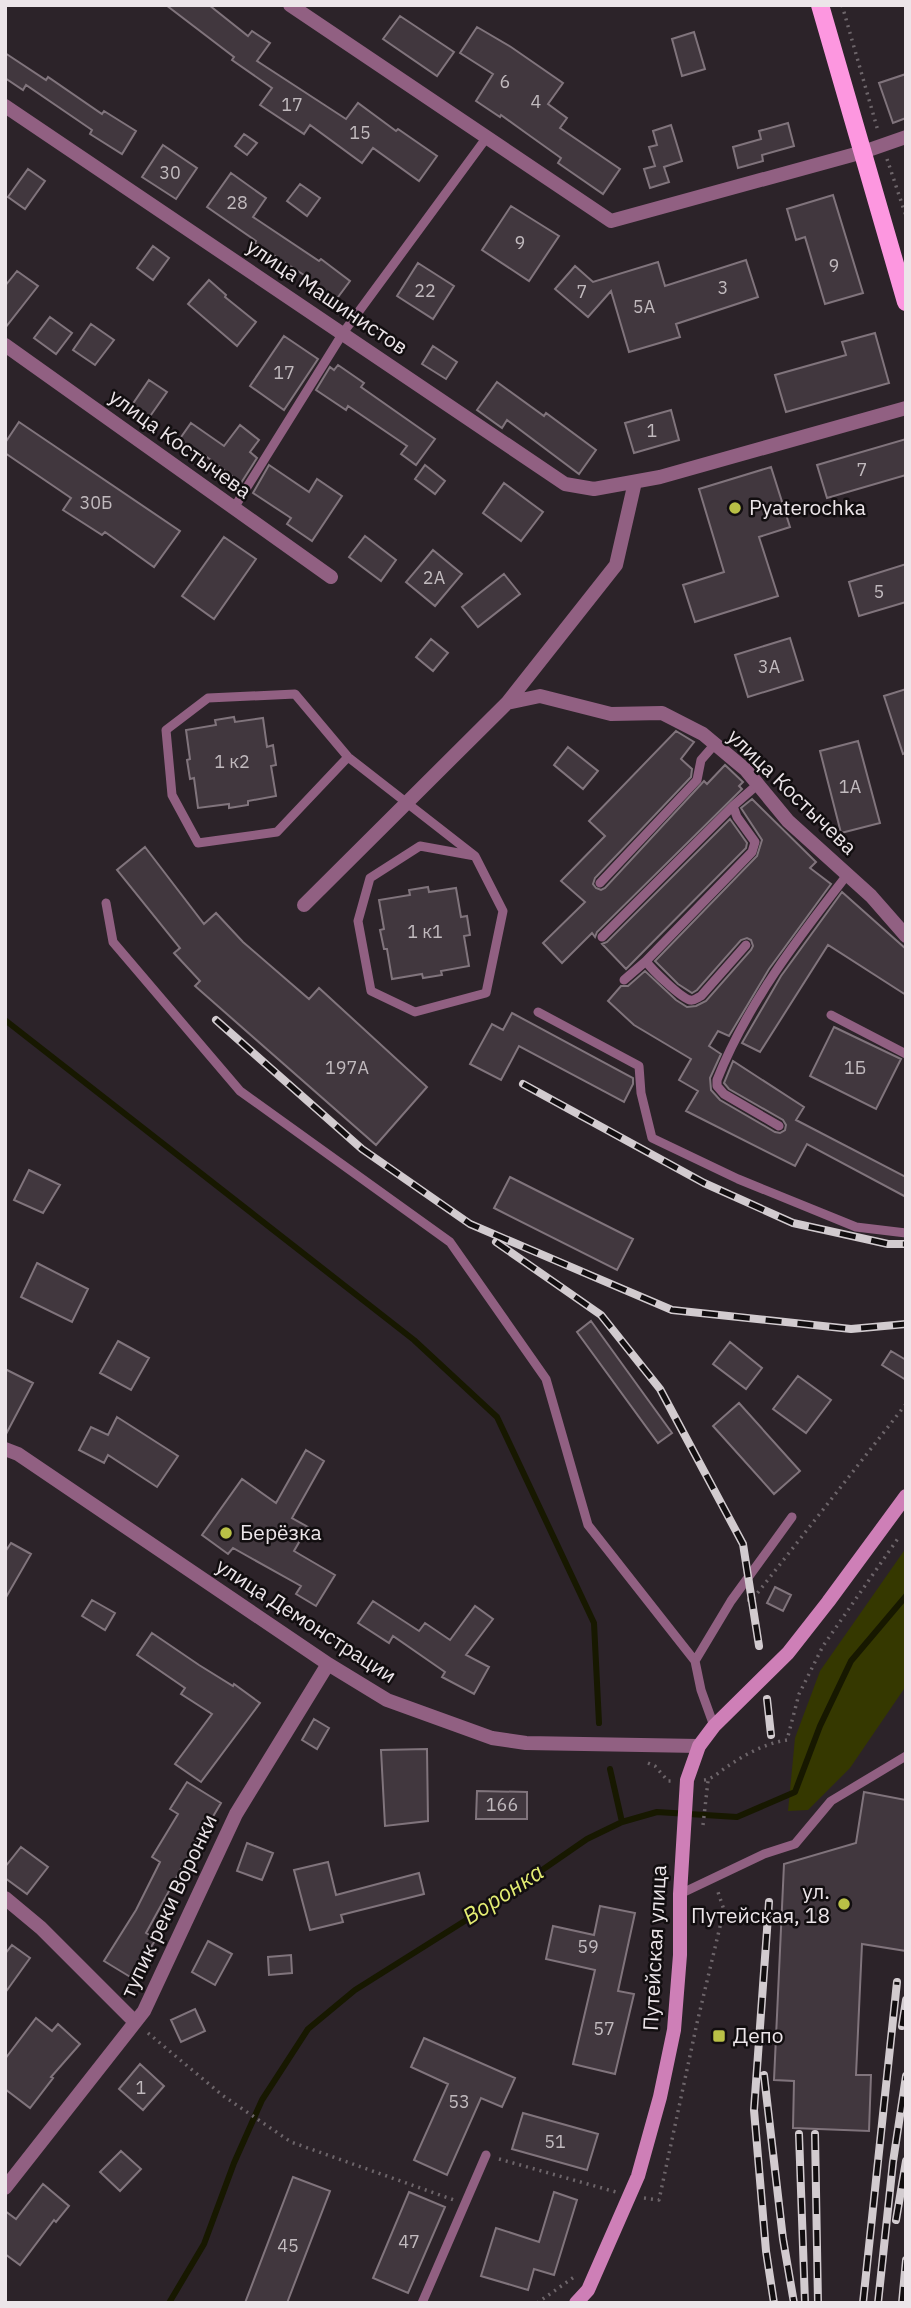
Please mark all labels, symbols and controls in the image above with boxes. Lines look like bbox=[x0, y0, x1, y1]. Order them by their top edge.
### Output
house number: 6 bbox=[500, 70, 510, 93]
house number: 4 bbox=[531, 90, 542, 113]
house number: 17 bbox=[281, 93, 303, 116]
house number: 15 bbox=[349, 121, 371, 144]
house number: 30 bbox=[159, 161, 181, 184]
house number: 28 bbox=[226, 191, 248, 214]
house number: 9 bbox=[515, 231, 525, 254]
street label: улица Машинистов bbox=[241, 232, 414, 361]
house number: 9 bbox=[829, 254, 839, 277]
house number: 3 bbox=[718, 276, 728, 299]
house number: 22 bbox=[414, 279, 436, 302]
house number: 7 bbox=[577, 280, 587, 303]
house number: 5А bbox=[633, 295, 656, 318]
house number: 17 bbox=[273, 361, 295, 384]
street label: улица Костычева bbox=[104, 382, 257, 504]
house number: 1 bbox=[647, 419, 657, 442]
house number: 7 bbox=[857, 458, 867, 481]
house number: 30Б bbox=[79, 491, 113, 514]
place label: Pyaterochka bbox=[749, 493, 866, 521]
marker: Pyaterochka bbox=[727, 500, 743, 516]
house number: 2А bbox=[423, 566, 446, 589]
house number: 5 bbox=[874, 580, 884, 603]
house number: 3А bbox=[758, 655, 781, 678]
street label: улица Костычева bbox=[722, 722, 863, 860]
house number: 1 к2 bbox=[214, 750, 250, 773]
house number: 1А bbox=[839, 775, 862, 798]
house number: 1 к1 bbox=[407, 920, 443, 943]
house number: 197А bbox=[325, 1056, 369, 1079]
house number: 1Б bbox=[844, 1056, 866, 1079]
place label: Берёзка bbox=[240, 1518, 322, 1546]
marker: Берёзка bbox=[218, 1525, 234, 1541]
street label: улица Демонстрации bbox=[211, 1551, 402, 1689]
house number: 166 bbox=[486, 1793, 518, 1816]
street label: тупик реки Воронки bbox=[113, 1809, 223, 2002]
water label: Воронка bbox=[456, 1856, 549, 1931]
street label: Путейская улица bbox=[636, 1864, 672, 2032]
place label: ул. Путейская, 18 bbox=[691, 1877, 830, 1929]
marker: ул. Путейская, 18 bbox=[836, 1896, 852, 1912]
house number: 59 bbox=[577, 1935, 599, 1958]
house number: 57 bbox=[593, 2017, 615, 2040]
place label: Депо bbox=[733, 2021, 783, 2049]
marker: Депо bbox=[711, 2028, 727, 2044]
house number: 1 bbox=[136, 2076, 146, 2099]
house number: 53 bbox=[448, 2090, 470, 2113]
house number: 51 bbox=[544, 2130, 566, 2153]
house number: 47 bbox=[398, 2230, 420, 2253]
house number: 45 bbox=[277, 2234, 299, 2257]

